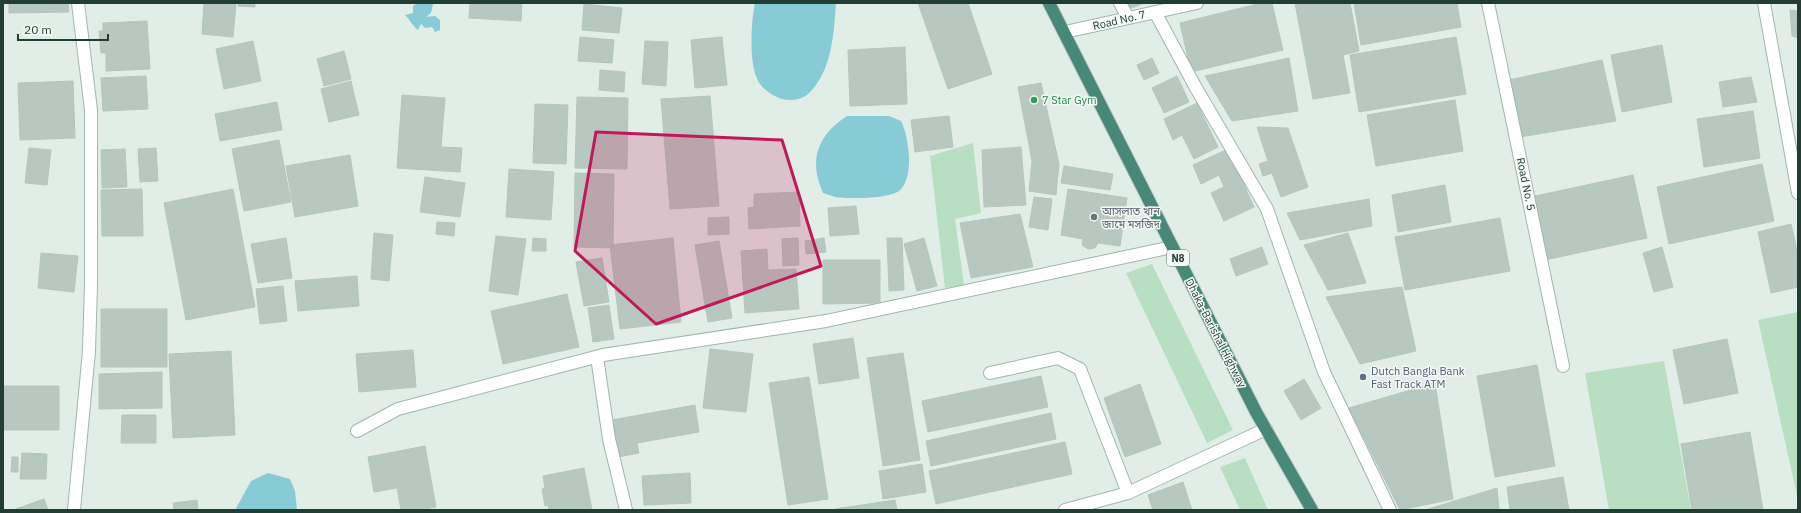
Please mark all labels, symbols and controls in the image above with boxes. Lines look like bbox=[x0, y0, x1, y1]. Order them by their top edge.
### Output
street label: Road No. 7 bbox=[1091, 7, 1147, 33]
scale bar bbox=[18, 16, 108, 42]
text: 20 m bbox=[24, 22, 52, 37]
place label: 7 Star Gym bbox=[1042, 93, 1097, 107]
marker: 7 Star Gym bbox=[1029, 95, 1039, 105]
street label: Road No. 5 bbox=[1514, 156, 1538, 212]
place label: আসলাত খান জামে মসজিদ bbox=[1101, 204, 1161, 231]
marker: আসলাত খান জামে মসজিদ bbox=[1089, 212, 1099, 222]
road number: N8 bbox=[1167, 250, 1189, 266]
street label: Dhaka-Barishal Highway bbox=[1182, 276, 1250, 390]
place label: Dutch Bangla Bank Fast Track ATM bbox=[1371, 364, 1465, 391]
marker: Dutch Bangla Bank Fast Track ATM bbox=[1358, 372, 1368, 382]

